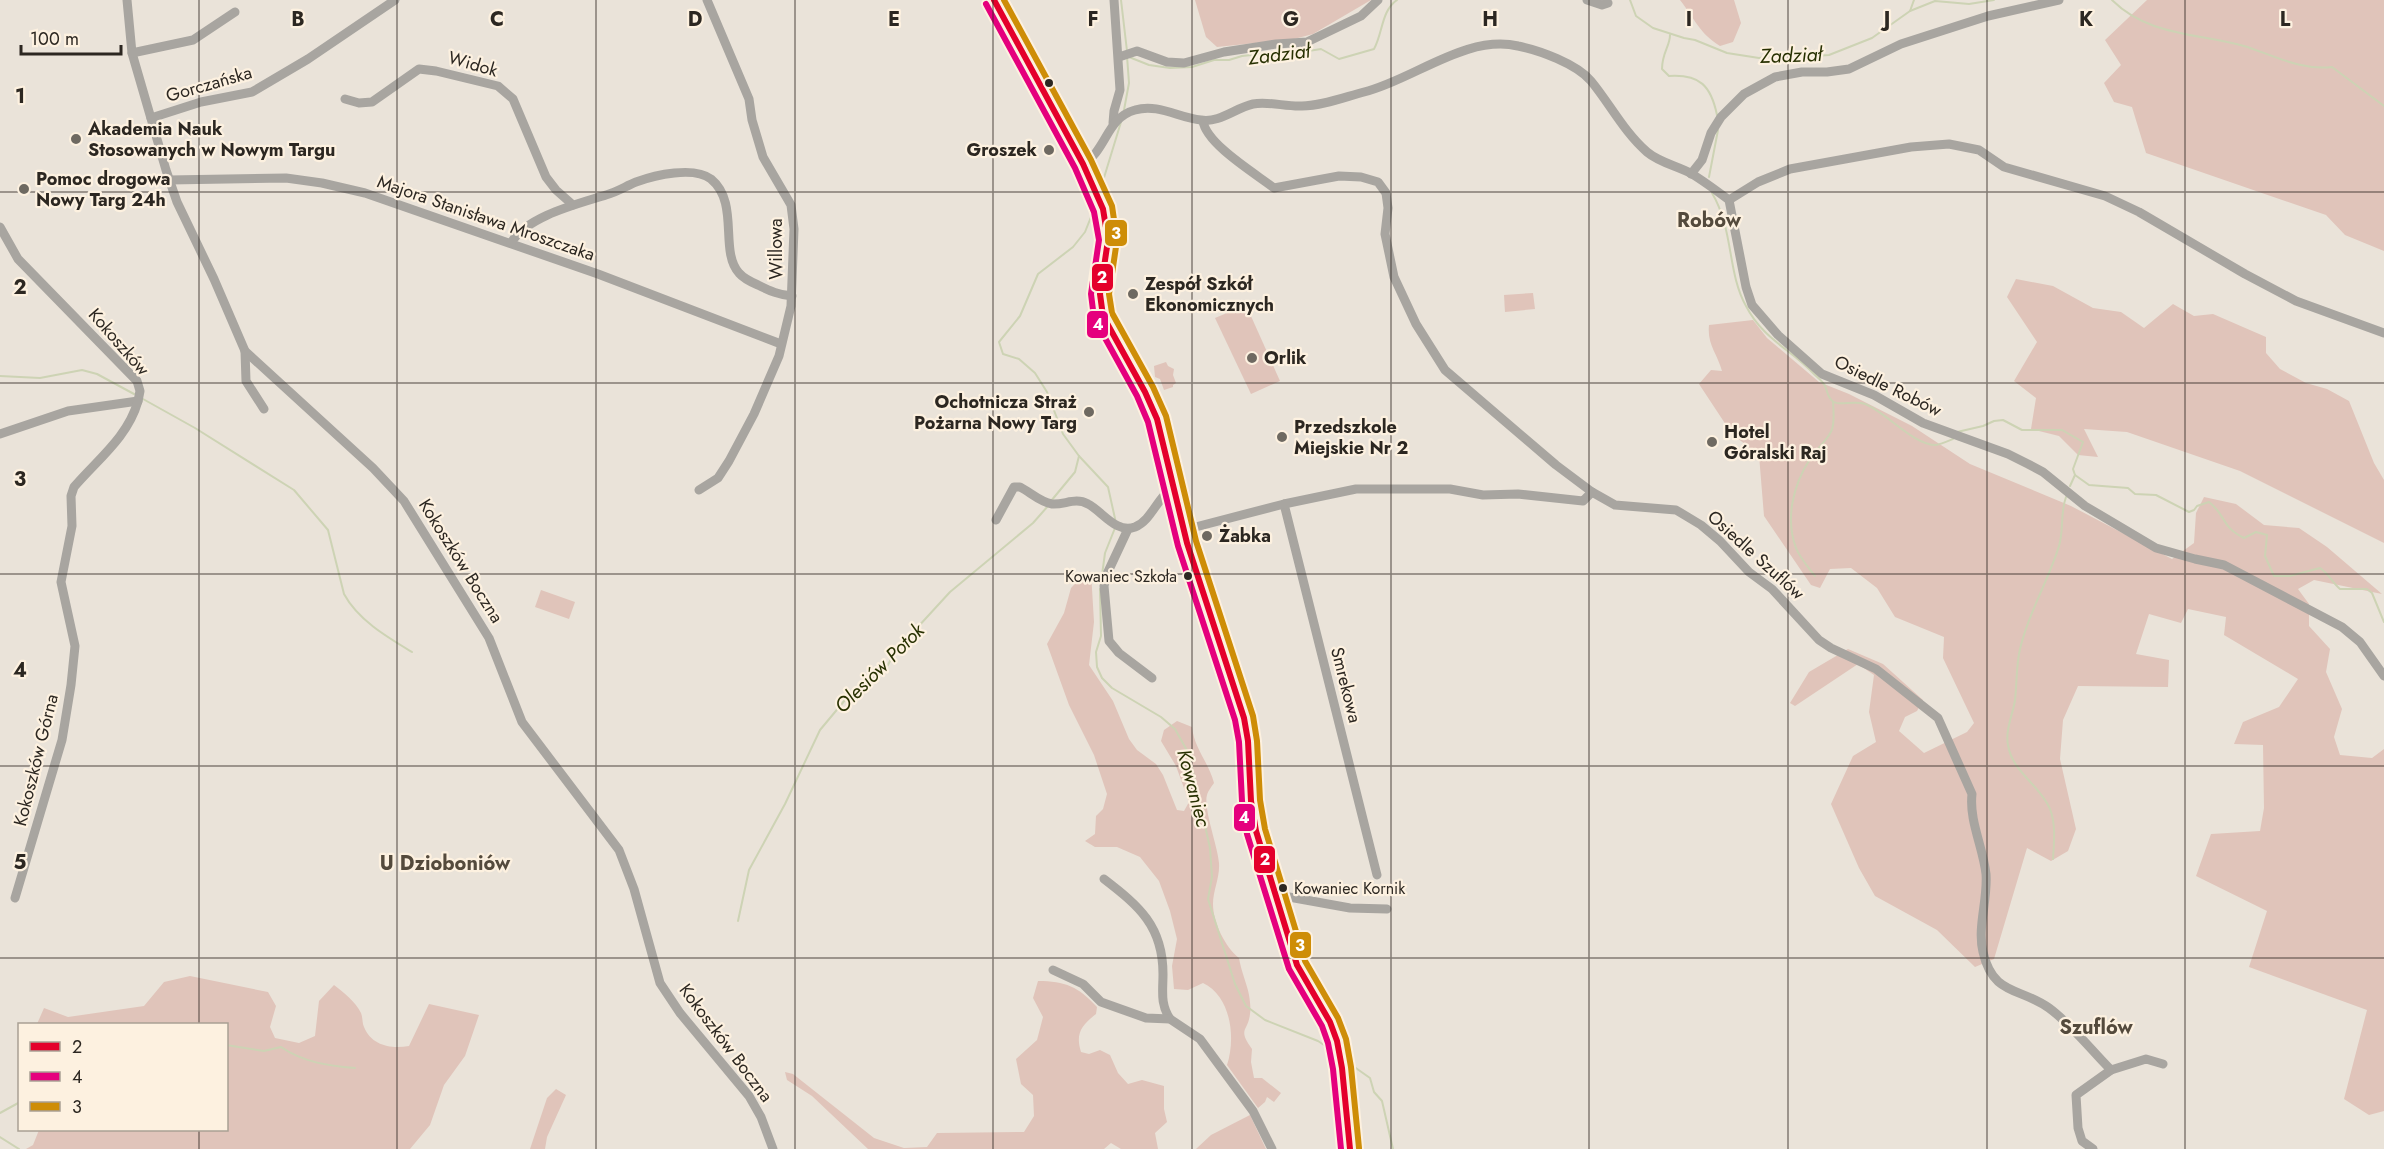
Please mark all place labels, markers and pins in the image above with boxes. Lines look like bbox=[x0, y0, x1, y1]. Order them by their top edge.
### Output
unlabelled marker bbox=[1043, 77, 1055, 89]
place label: Akademia Nauk Stosowanych w Nowym Targu bbox=[87, 116, 335, 163]
marker: Akademia Nauk Stosowanych w Nowym Targu bbox=[69, 132, 83, 146]
place label: Groszek bbox=[967, 137, 1038, 163]
marker: Groszek bbox=[1042, 143, 1056, 157]
place label: Pomoc drogowa Nowy Targ 24h bbox=[36, 166, 171, 213]
marker: Pomoc drogowa Nowy Targ 24h bbox=[17, 182, 31, 196]
place label: Zespół Szkół Ekonomicznych bbox=[1145, 271, 1274, 318]
marker: Zespół Szkół Ekonomicznych bbox=[1126, 287, 1140, 301]
place label: Orlik bbox=[1264, 345, 1307, 371]
marker: Orlik bbox=[1245, 351, 1259, 365]
place label: Ochotnicza Straż Pożarna Nowy Targ bbox=[914, 389, 1078, 436]
marker: Ochotnicza Straż Pożarna Nowy Targ bbox=[1082, 405, 1096, 419]
place label: Przedszkole Miejskie Nr 2 bbox=[1294, 414, 1409, 461]
place label: Hotel Góralski Raj bbox=[1724, 419, 1826, 466]
marker: Przedszkole Miejskie Nr 2 bbox=[1275, 430, 1289, 444]
marker: Hotel Góralski Raj bbox=[1705, 435, 1719, 449]
place label: Żabka bbox=[1219, 523, 1271, 549]
marker: Żabka bbox=[1200, 529, 1214, 543]
place label: Kowaniec Szkoła bbox=[1065, 565, 1177, 588]
marker: Kowaniec Szkoła bbox=[1182, 570, 1194, 582]
place label: Kowaniec Kornik bbox=[1294, 877, 1406, 900]
marker: Kowaniec Kornik bbox=[1277, 882, 1289, 894]

